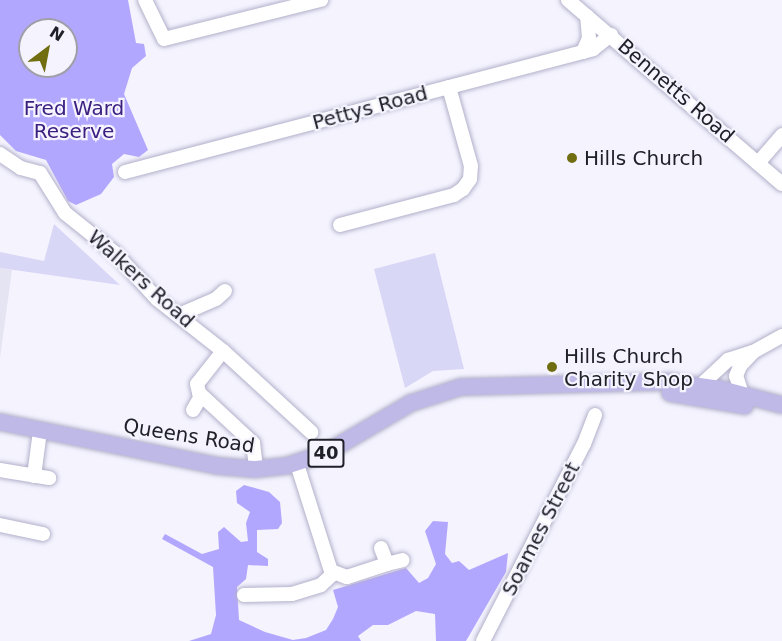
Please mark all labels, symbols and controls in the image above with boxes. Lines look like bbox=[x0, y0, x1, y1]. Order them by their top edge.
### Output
north arrow bbox=[18, 18, 78, 78]
text: N bbox=[46, 22, 67, 46]
street label: Bennetts Road bbox=[613, 34, 739, 148]
street label: Pettys Road bbox=[310, 81, 430, 135]
park label: Fred Ward Reserve bbox=[24, 96, 124, 143]
place label: Hills Church bbox=[584, 146, 703, 170]
marker: Hills Church bbox=[565, 151, 579, 165]
street label: Walkers Road bbox=[83, 225, 199, 333]
place label: Hills Church Charity Shop bbox=[564, 344, 693, 391]
marker: Hills Church Charity Shop bbox=[545, 360, 559, 374]
street label: Queens Road bbox=[122, 414, 256, 458]
road number: 40 bbox=[306, 438, 346, 468]
street label: Soames Street bbox=[497, 458, 585, 600]

